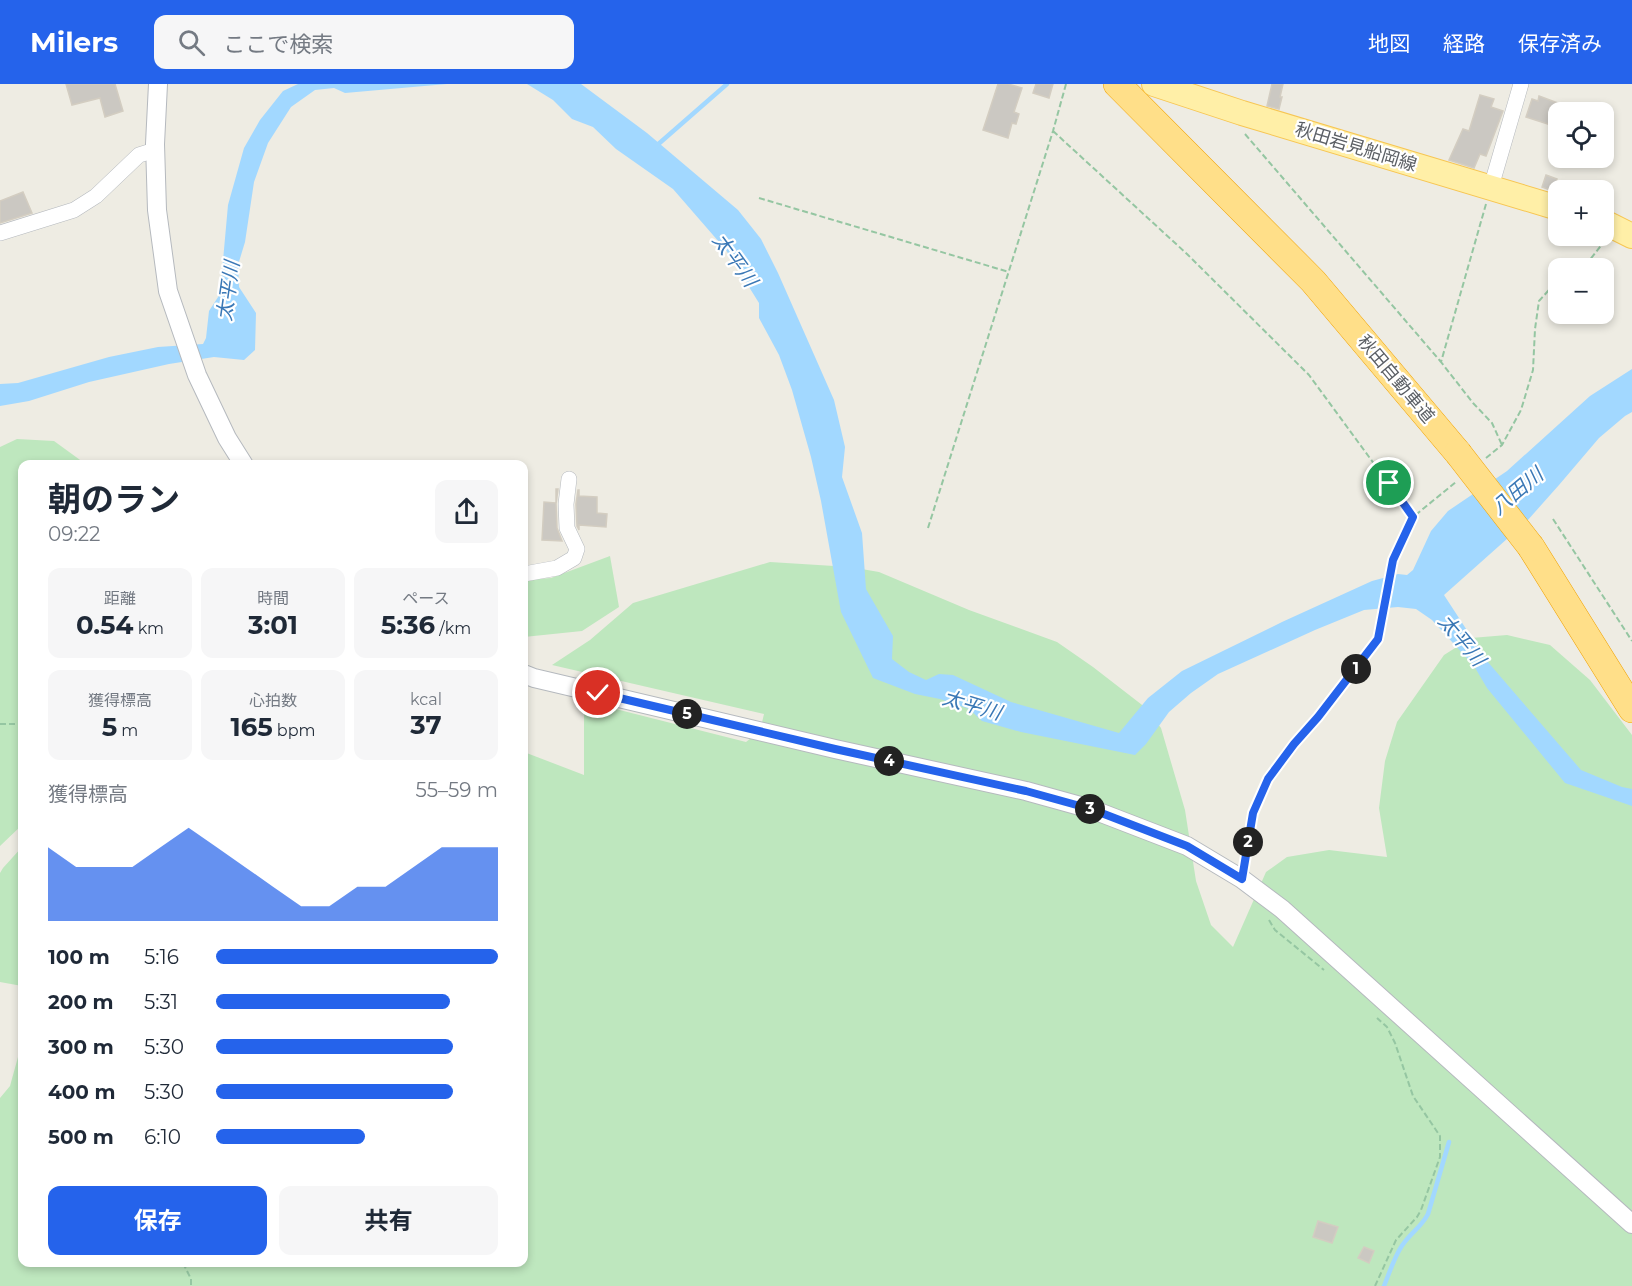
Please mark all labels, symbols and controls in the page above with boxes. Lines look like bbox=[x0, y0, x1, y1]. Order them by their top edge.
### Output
search box bbox=[154, 15, 574, 69]
text: Milers bbox=[30, 25, 118, 59]
icon: search bbox=[175, 26, 208, 59]
text: ここで検索 bbox=[223, 31, 333, 58]
text: 地図 bbox=[1368, 31, 1410, 56]
text: 経路 bbox=[1443, 31, 1485, 56]
text: 保存済み bbox=[1518, 31, 1602, 56]
map controls bbox=[1548, 102, 1614, 324]
button: locate bbox=[1548, 102, 1614, 168]
street label: 秋田岩見船岡線 bbox=[1293, 118, 1419, 176]
button: + bbox=[1548, 180, 1614, 246]
water label: 太平川 bbox=[708, 229, 764, 293]
water label: 太平川 bbox=[212, 258, 244, 322]
button: − bbox=[1548, 258, 1614, 324]
street label: 秋田自動車道 bbox=[1353, 331, 1439, 427]
pin bbox=[1363, 457, 1414, 508]
water label: 八田川 bbox=[1486, 461, 1549, 519]
icon: arrive bbox=[1372, 466, 1405, 499]
text: 朝のラン bbox=[48, 479, 180, 519]
button: share bbox=[435, 480, 498, 543]
text: 09:22 bbox=[48, 522, 100, 546]
text: 距離 bbox=[104, 589, 136, 608]
text: 時間 bbox=[257, 589, 289, 608]
text: ペース bbox=[402, 589, 450, 608]
text: 0.54 bbox=[76, 609, 133, 641]
text: 3:01 bbox=[248, 609, 298, 641]
text: 5:36 bbox=[381, 609, 435, 641]
water label: 太平川 bbox=[1434, 609, 1492, 672]
text: km bbox=[133, 619, 164, 638]
text: /km bbox=[435, 619, 471, 638]
pin: 1 bbox=[1341, 654, 1371, 684]
text: 1 bbox=[1353, 659, 1359, 678]
pin bbox=[572, 667, 623, 718]
icon: check bbox=[581, 676, 614, 709]
water label: 太平川 bbox=[940, 685, 1006, 725]
text: kcal bbox=[410, 690, 442, 709]
text: 獲得標高 bbox=[88, 691, 152, 710]
text: 心拍数 bbox=[249, 691, 297, 710]
pin: 5 bbox=[672, 699, 702, 729]
text: 5 bbox=[682, 704, 692, 723]
text: 37 bbox=[410, 709, 442, 741]
text: 5 bbox=[102, 711, 117, 743]
text: 165 bbox=[230, 711, 273, 743]
text: m bbox=[117, 721, 138, 740]
text: bpm bbox=[273, 721, 316, 740]
pin: 4 bbox=[874, 746, 904, 776]
text: 4 bbox=[883, 751, 895, 770]
text: 55–59 m bbox=[416, 778, 498, 802]
text: 獲得標高 bbox=[48, 782, 128, 806]
pin: 3 bbox=[1075, 794, 1105, 824]
text: 3 bbox=[1085, 799, 1095, 818]
pin: 2 bbox=[1233, 827, 1263, 857]
text: 2 bbox=[1243, 832, 1253, 851]
text: 100 m bbox=[48, 945, 110, 969]
text: 5:16 bbox=[144, 945, 179, 969]
text: 200 m bbox=[48, 990, 114, 1014]
text: 5:31 bbox=[144, 990, 178, 1014]
text: 300 m bbox=[48, 1035, 114, 1059]
text: 5:30 bbox=[144, 1035, 184, 1059]
text: 400 m bbox=[48, 1080, 116, 1104]
text: 5:30 bbox=[144, 1080, 184, 1104]
text: 500 m bbox=[48, 1125, 114, 1149]
text: 6:10 bbox=[144, 1125, 181, 1149]
button: 保存 bbox=[48, 1186, 267, 1255]
button: 共有 bbox=[279, 1186, 498, 1255]

